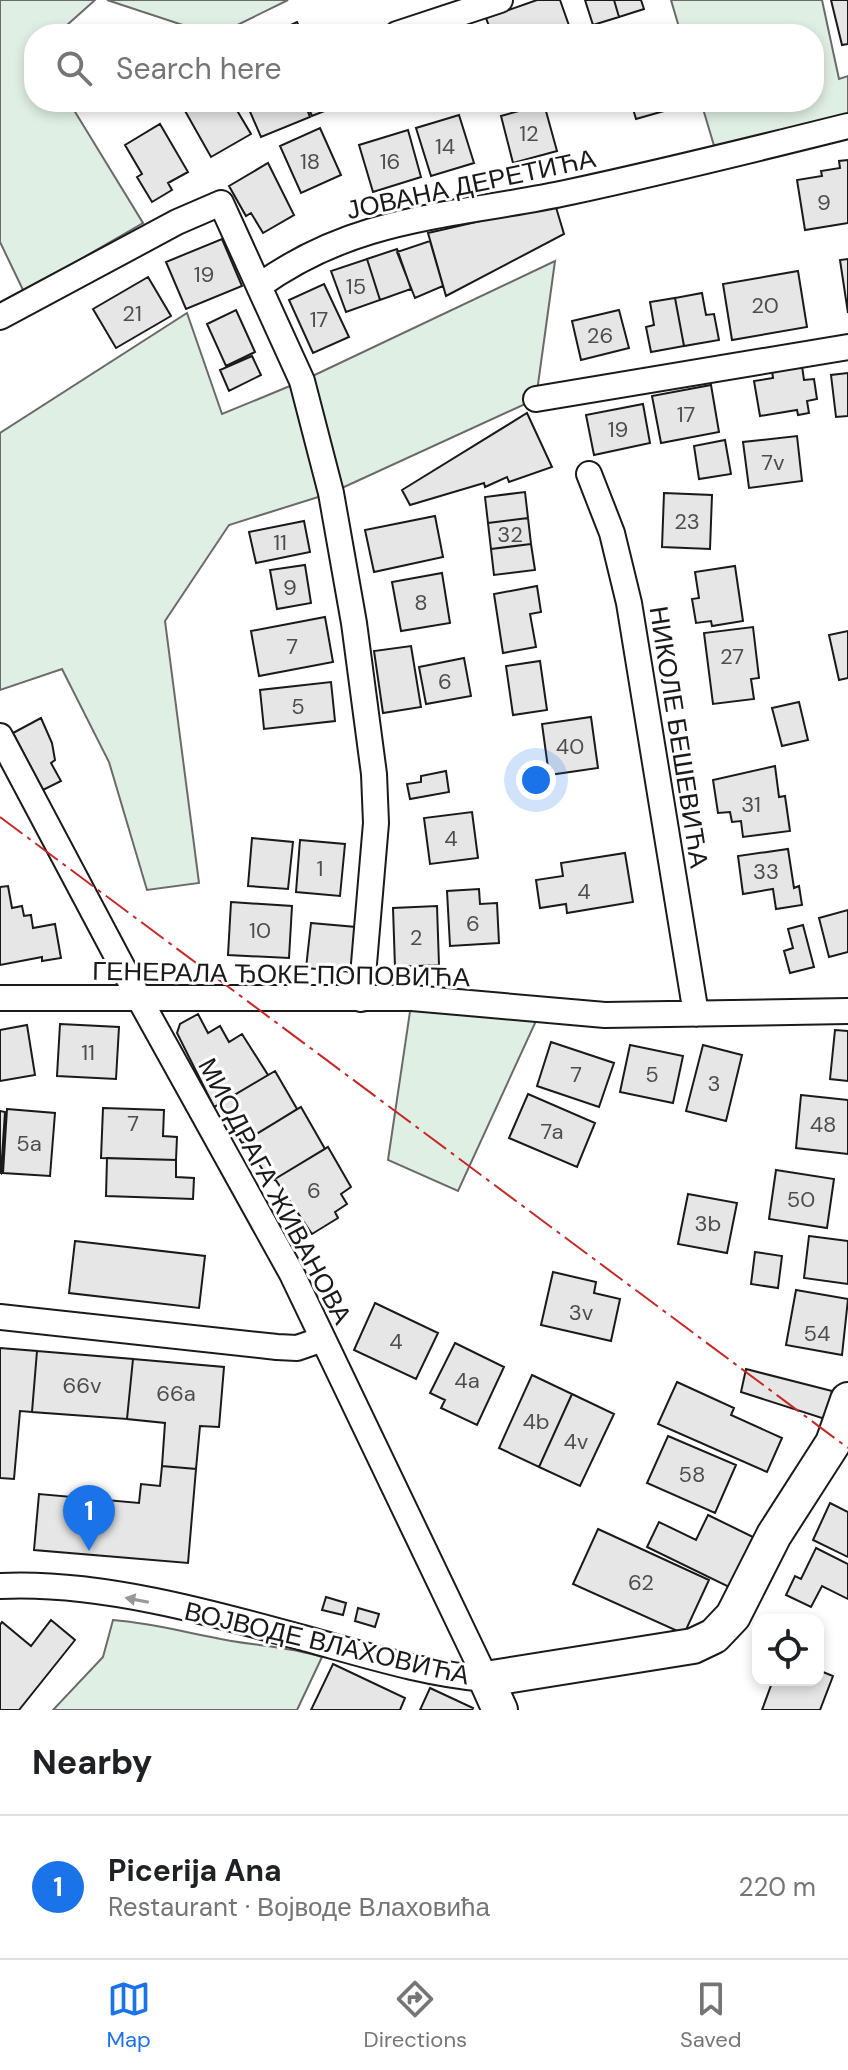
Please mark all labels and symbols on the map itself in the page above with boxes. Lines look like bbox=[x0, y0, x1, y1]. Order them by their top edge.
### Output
house number: 12 bbox=[519, 119, 539, 148]
house number: 14 bbox=[435, 132, 455, 161]
street label: ЈОВАНА ДЕРЕТИЋА bbox=[343, 141, 599, 227]
house number: 18 bbox=[300, 147, 320, 176]
house number: 16 bbox=[380, 147, 400, 176]
house number: 9 bbox=[817, 188, 831, 217]
house number: 19 bbox=[194, 260, 214, 289]
house number: 15 bbox=[346, 272, 366, 301]
house number: 20 bbox=[751, 291, 779, 320]
house number: 21 bbox=[122, 299, 142, 328]
house number: 17 bbox=[310, 305, 328, 334]
house number: 26 bbox=[587, 321, 613, 350]
house number: 17 bbox=[677, 400, 695, 429]
house number: 19 bbox=[608, 415, 628, 444]
house number: 7v bbox=[761, 448, 785, 477]
house number: 23 bbox=[674, 507, 700, 536]
house number: 32 bbox=[497, 520, 523, 549]
house number: 11 bbox=[273, 528, 287, 557]
house number: 9 bbox=[283, 573, 297, 602]
house number: 8 bbox=[414, 588, 428, 617]
street label: НИКОЛЕ БЕШЕВИЋА bbox=[642, 604, 717, 871]
house number: 7 bbox=[286, 632, 298, 661]
house number: 27 bbox=[720, 642, 744, 671]
house number: 6 bbox=[438, 667, 452, 696]
house number: 5 bbox=[291, 692, 305, 721]
house number: 40 bbox=[556, 732, 584, 761]
your location bbox=[516, 760, 556, 800]
house number: 31 bbox=[741, 790, 761, 819]
house number: 4 bbox=[444, 824, 458, 853]
house number: 1 bbox=[317, 854, 323, 883]
house number: 33 bbox=[753, 857, 779, 886]
house number: 4 bbox=[577, 877, 591, 906]
house number: 6 bbox=[466, 909, 480, 938]
house number: 10 bbox=[249, 916, 271, 945]
house number: 2 bbox=[410, 923, 422, 952]
street label: ГЕНЕРАЛА ЂОКЕ ПОПОВИЋА bbox=[92, 954, 471, 994]
house number: 11 bbox=[81, 1038, 95, 1067]
street label: МИОДРАГА ЖИВАНОВА bbox=[190, 1052, 360, 1330]
house number: 7 bbox=[570, 1060, 582, 1089]
house number: 5 bbox=[645, 1060, 659, 1089]
house number: 3 bbox=[707, 1069, 721, 1098]
house number: 7 bbox=[127, 1109, 139, 1138]
house number: 48 bbox=[810, 1110, 836, 1139]
house number: 7a bbox=[541, 1117, 563, 1146]
house number: 5a bbox=[16, 1129, 42, 1158]
house number: 6 bbox=[307, 1176, 321, 1205]
house number: 50 bbox=[787, 1185, 815, 1214]
house number: 3b bbox=[695, 1209, 721, 1238]
house number: 3v bbox=[569, 1298, 594, 1327]
house number: 54 bbox=[804, 1319, 830, 1348]
house number: 4 bbox=[389, 1327, 403, 1356]
house number: 4a bbox=[454, 1366, 480, 1395]
house number: 66v bbox=[62, 1371, 102, 1400]
house number: 66a bbox=[156, 1379, 196, 1408]
house number: 4b bbox=[522, 1407, 550, 1436]
house number: 4v bbox=[564, 1427, 589, 1456]
house number: 58 bbox=[679, 1460, 705, 1489]
pin: 1 bbox=[63, 1485, 115, 1551]
house number: 62 bbox=[628, 1568, 654, 1597]
one-way arrow bbox=[125, 1593, 150, 1605]
street label: ВОЈВОДЕ ВЛАХОВИЋА bbox=[181, 1594, 473, 1692]

